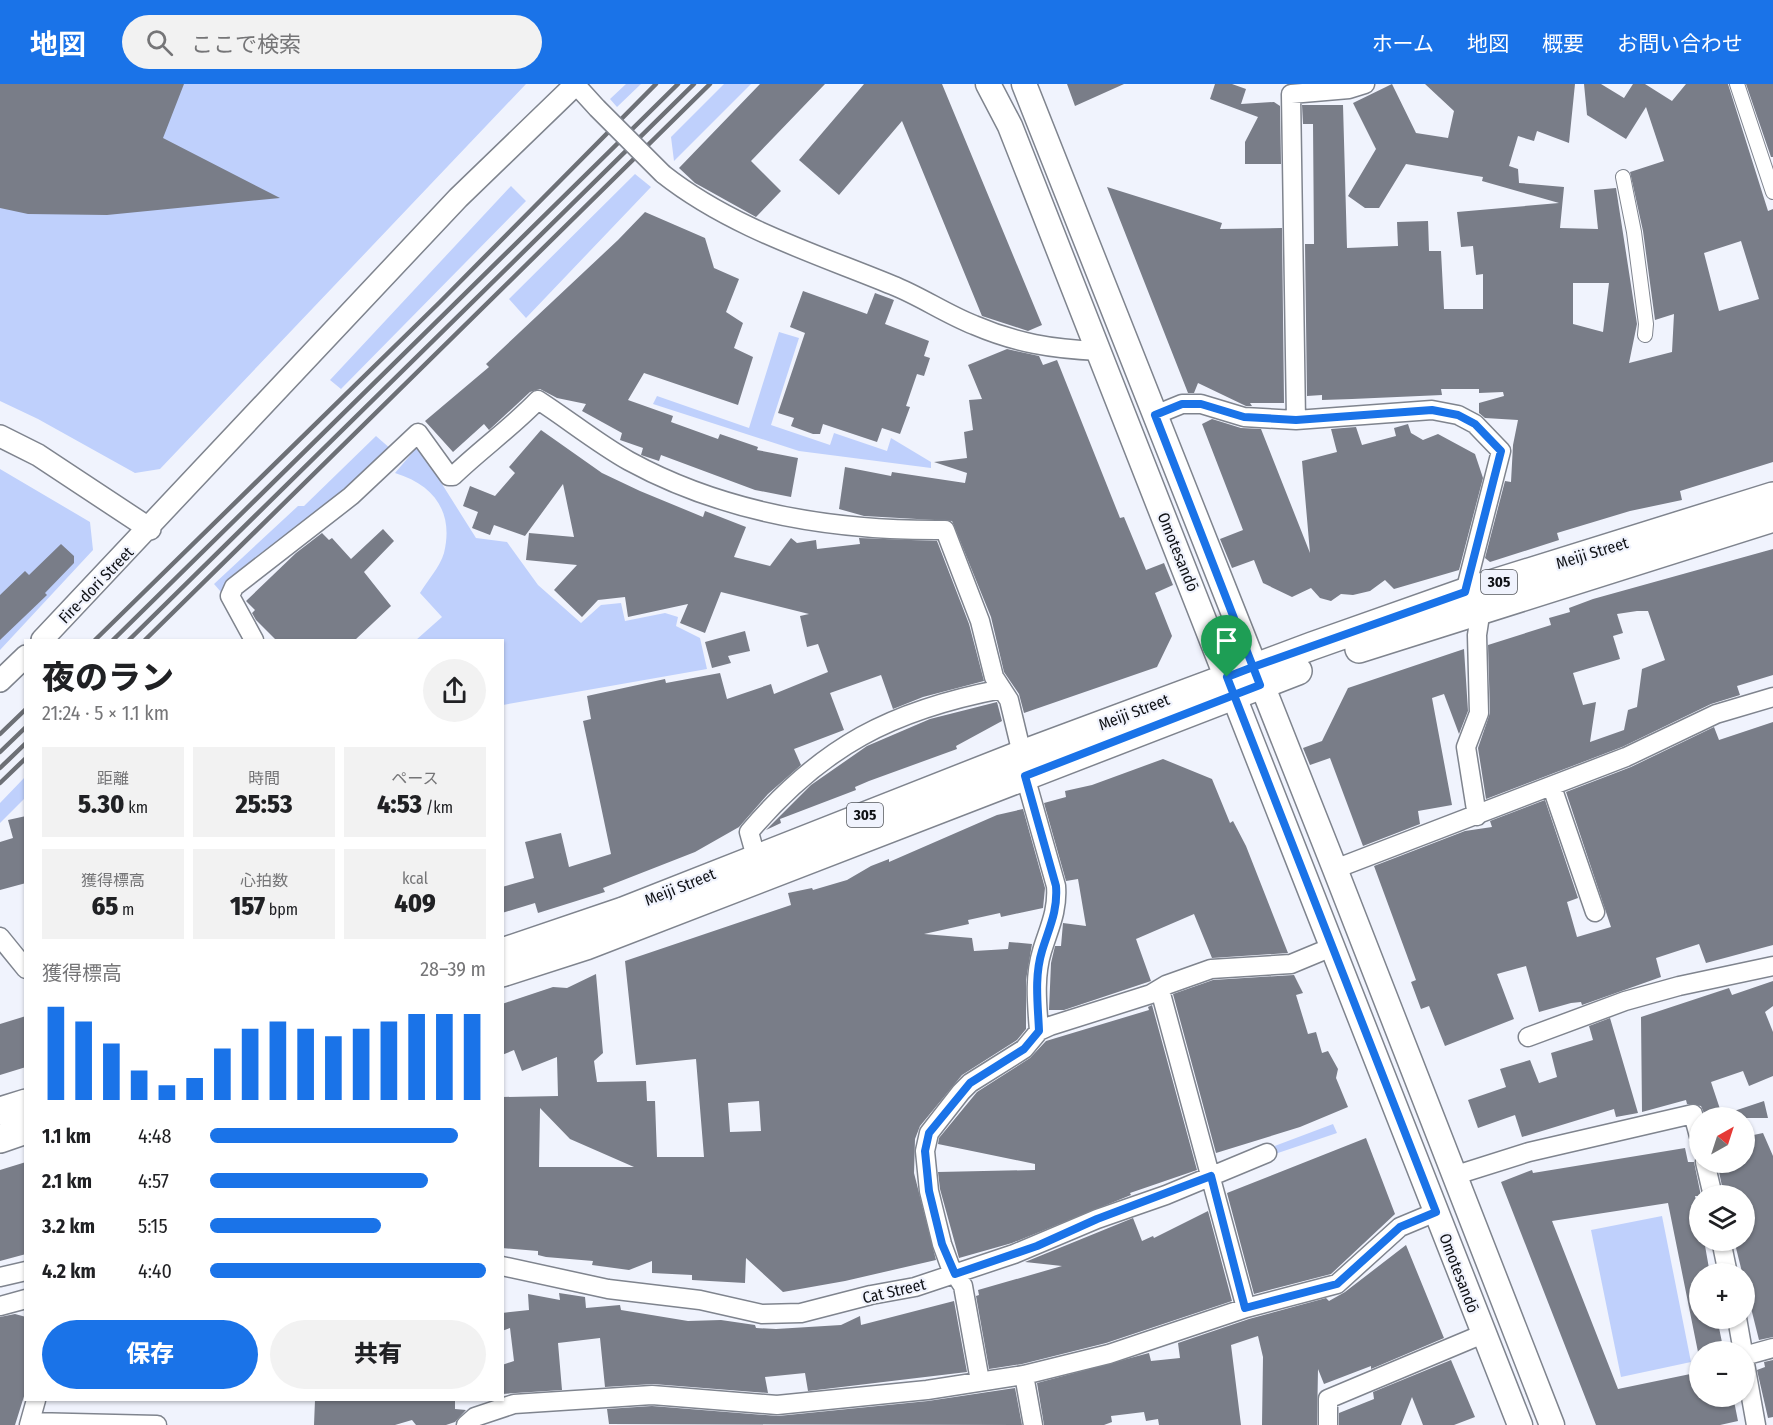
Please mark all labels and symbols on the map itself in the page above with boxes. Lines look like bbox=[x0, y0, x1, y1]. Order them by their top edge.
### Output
street label: Omotesandō bbox=[1154, 510, 1202, 594]
street label: Meiji Street bbox=[1554, 533, 1631, 573]
street label: Fire-dori Street bbox=[55, 542, 138, 627]
road number: 305 bbox=[1481, 570, 1517, 594]
pin bbox=[1201, 615, 1252, 677]
street label: Meiji Street bbox=[1096, 690, 1173, 734]
road number: 305 bbox=[847, 803, 883, 827]
street label: Meiji Street bbox=[642, 864, 719, 910]
north arrow bbox=[1689, 1107, 1755, 1173]
street label: Omotesandō bbox=[1435, 1231, 1483, 1315]
street label: Cat Street bbox=[861, 1274, 928, 1307]

